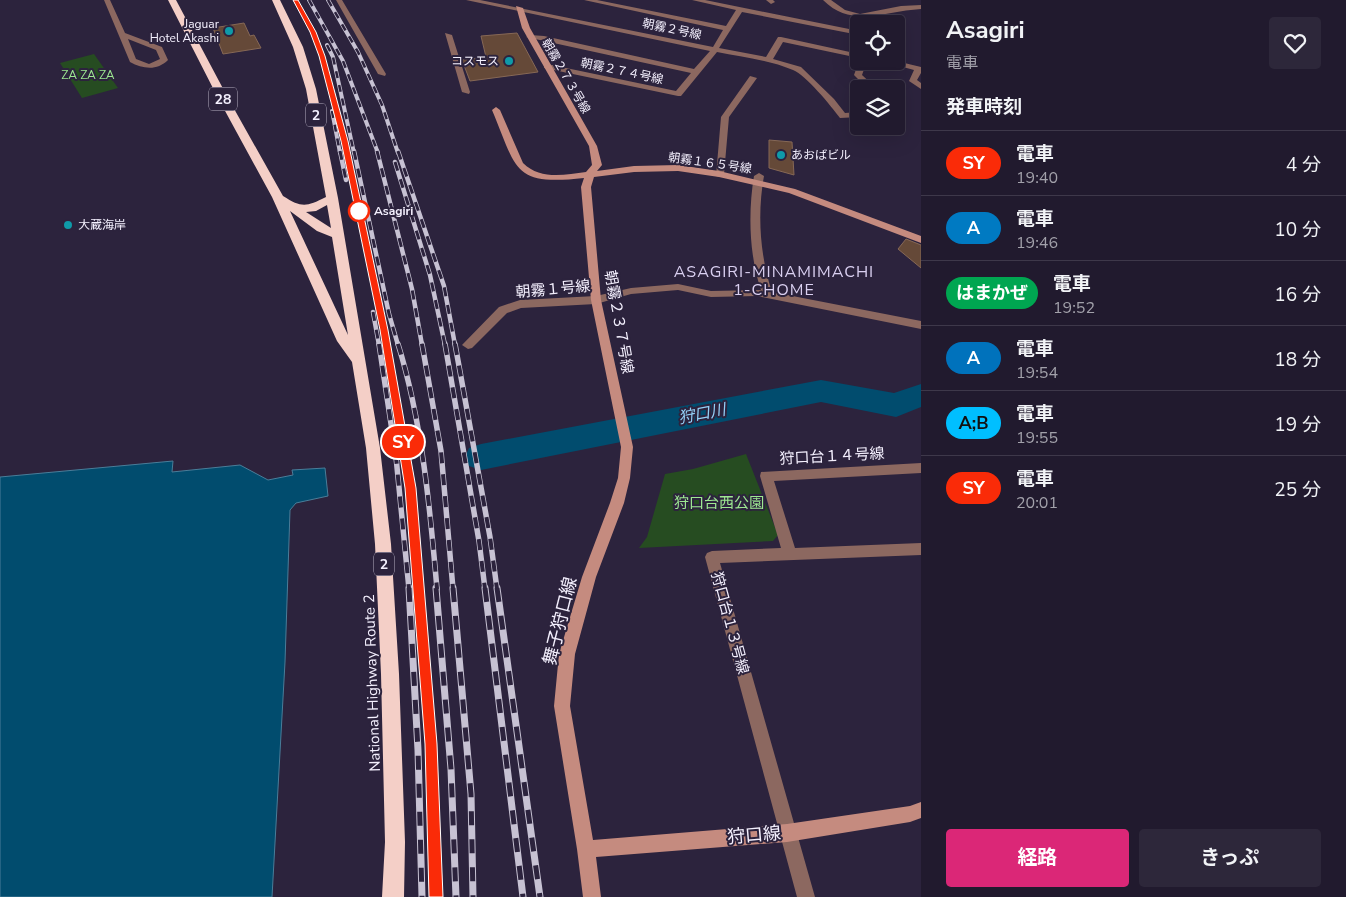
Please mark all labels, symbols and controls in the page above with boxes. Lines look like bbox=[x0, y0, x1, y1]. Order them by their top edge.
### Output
text: Asagiri bbox=[946, 14, 1025, 46]
street label: 朝霧２号線 bbox=[641, 15, 703, 43]
map controls bbox=[850, 15, 905, 135]
button: locate bbox=[850, 15, 905, 70]
place label: Jaguar Hotel Akashi bbox=[150, 16, 220, 46]
button: heart bbox=[1269, 17, 1321, 69]
marker: Jaguar Hotel Akashi bbox=[223, 25, 235, 37]
street label: 朝霧２７３号線 bbox=[538, 36, 594, 116]
text: 電車 bbox=[946, 52, 978, 74]
place label: コスモス bbox=[451, 53, 499, 69]
street label: 朝霧２７４号線 bbox=[579, 54, 665, 88]
marker: コスモス bbox=[503, 55, 515, 67]
park label: ZA ZA ZA bbox=[61, 67, 115, 83]
button: layers bbox=[850, 80, 905, 135]
road number: 28 bbox=[209, 88, 237, 110]
text: 発車時刻 bbox=[946, 94, 1022, 120]
road number: 2 bbox=[306, 104, 326, 126]
text: 電車 bbox=[1016, 141, 1054, 167]
place label: あおばビル bbox=[791, 147, 851, 163]
street label: 朝霧１６５号線 bbox=[667, 149, 753, 177]
marker: あおばビル bbox=[775, 149, 787, 161]
text: SY bbox=[962, 151, 985, 175]
text: 4 分 bbox=[1286, 152, 1321, 178]
text: 19:40 bbox=[1016, 167, 1058, 189]
marker: Asagiri bbox=[348, 200, 370, 222]
place label: Asagiri bbox=[374, 203, 413, 219]
text: 電車 bbox=[1016, 206, 1054, 232]
text: A bbox=[967, 216, 980, 240]
place label: 大蔵海岸 bbox=[78, 217, 126, 233]
text: 10 分 bbox=[1274, 217, 1321, 243]
marker: 大蔵海岸 bbox=[62, 219, 74, 231]
text: 19:46 bbox=[1016, 232, 1058, 254]
district label: ASAGIRI-MINAMIMACHI 1-CHOME bbox=[674, 261, 874, 301]
street label: 朝霧２３７号線 bbox=[600, 269, 638, 375]
text: 電車 bbox=[1053, 271, 1091, 297]
street label: 朝霧１号線 bbox=[515, 276, 591, 302]
text: はまかぜ bbox=[956, 281, 1028, 305]
text: 16 分 bbox=[1274, 282, 1321, 308]
text: 19:52 bbox=[1053, 297, 1095, 319]
text: 電車 bbox=[1016, 336, 1054, 362]
text: A bbox=[967, 346, 980, 370]
text: 18 分 bbox=[1274, 347, 1321, 373]
text: 19:54 bbox=[1016, 362, 1058, 384]
water label: 狩口川 bbox=[676, 398, 730, 429]
text: 電車 bbox=[1016, 401, 1054, 427]
text: A;B bbox=[958, 411, 989, 435]
text: 19 分 bbox=[1274, 412, 1321, 438]
line badge: SY bbox=[380, 426, 426, 458]
text: 19:55 bbox=[1016, 427, 1058, 449]
text: SY bbox=[392, 430, 414, 454]
street label: 狩口台１４号線 bbox=[779, 443, 885, 469]
text: 電車 bbox=[1016, 466, 1054, 492]
text: SY bbox=[962, 476, 985, 500]
text: 25 分 bbox=[1274, 477, 1321, 503]
text: 20:01 bbox=[1016, 492, 1058, 514]
park label: 狩口台西公園 bbox=[674, 493, 764, 513]
road number: 2 bbox=[374, 552, 394, 576]
street label: 狩口台１３号線 bbox=[707, 570, 753, 676]
street label: 舞子狩口線 bbox=[537, 574, 583, 668]
street label: National Highway Route 2 bbox=[359, 594, 385, 772]
street label: 狩口線 bbox=[726, 821, 782, 849]
button: 経路 bbox=[946, 829, 1129, 887]
button: きっぷ bbox=[1139, 829, 1321, 887]

